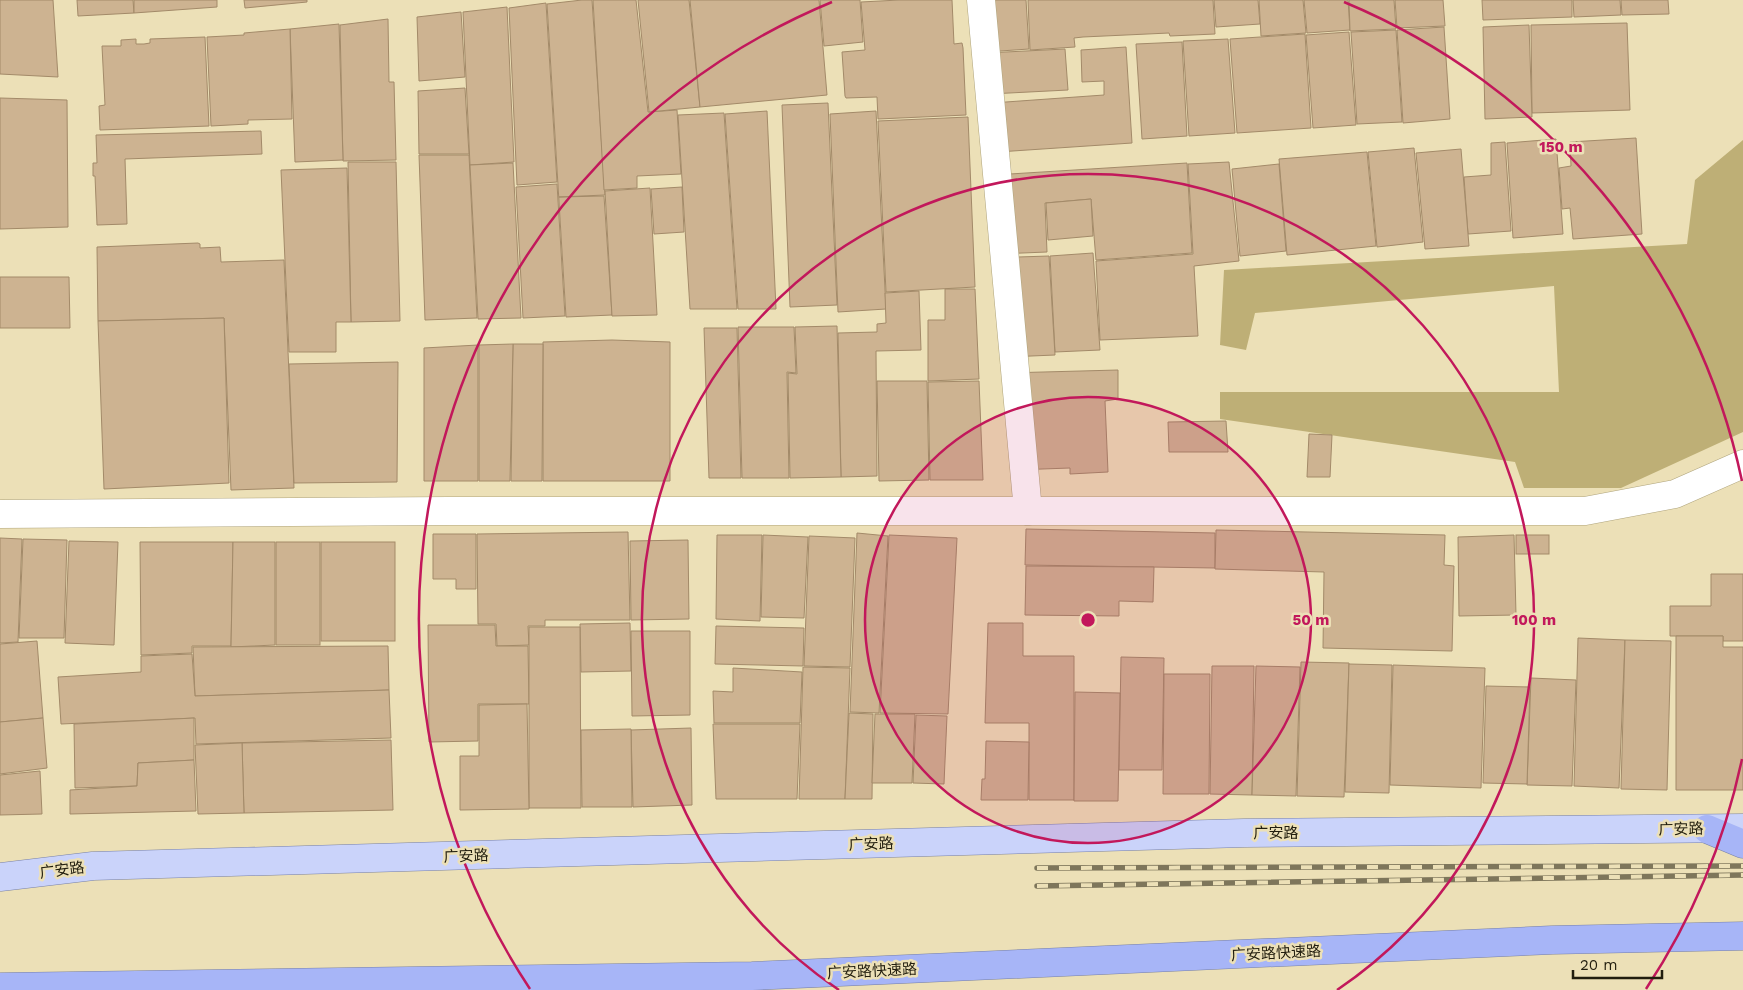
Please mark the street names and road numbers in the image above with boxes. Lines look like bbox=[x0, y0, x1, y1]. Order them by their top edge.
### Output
street label: 广安路 bbox=[1658, 820, 1704, 838]
street label: 广安路 bbox=[1253, 824, 1299, 842]
street label: 广安路 bbox=[848, 834, 894, 854]
street label: 广安路 bbox=[443, 846, 489, 866]
street label: 广安路 bbox=[39, 858, 85, 882]
street label: 广安路快速路 bbox=[1231, 942, 1321, 964]
street label: 广安路快速路 bbox=[827, 960, 917, 982]

